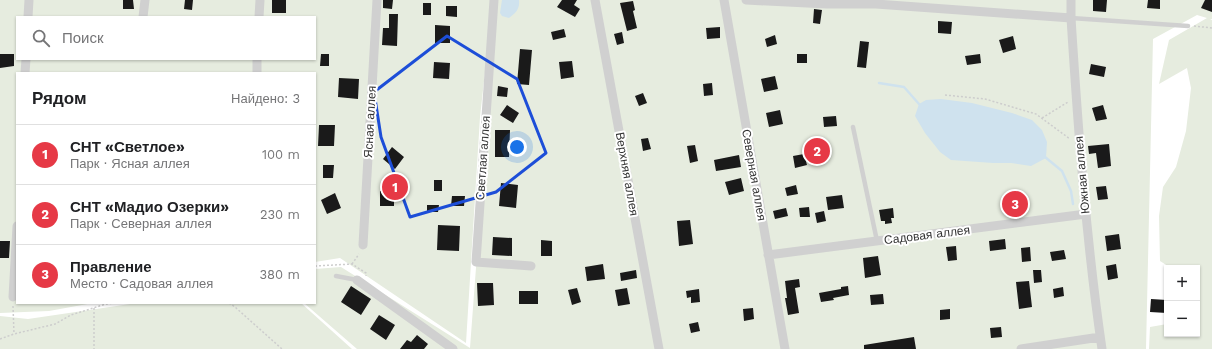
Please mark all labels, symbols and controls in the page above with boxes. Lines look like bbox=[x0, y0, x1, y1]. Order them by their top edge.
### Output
search box bbox=[16, 16, 316, 60]
icon: search bbox=[30, 27, 52, 49]
text: Поиск bbox=[62, 29, 104, 47]
street label: Ясная аллея bbox=[361, 85, 379, 159]
text: Рядом bbox=[32, 88, 87, 108]
text: Найдено: 3 bbox=[231, 91, 300, 106]
street label: Светлая аллея bbox=[473, 115, 493, 201]
street label: Северная аллея bbox=[739, 128, 769, 222]
street label: Верхняя аллея bbox=[613, 131, 641, 217]
pin: 2 bbox=[804, 136, 830, 166]
street label: Южная аллея bbox=[1072, 136, 1092, 214]
your location bbox=[507, 137, 527, 157]
text: СНТ «Светлое» bbox=[70, 138, 185, 156]
text: 1 bbox=[42, 147, 48, 162]
text: 100 m bbox=[262, 147, 300, 162]
text: Парк · Ясная аллея bbox=[70, 156, 190, 171]
pin: 1 bbox=[382, 172, 408, 202]
pin: 3 bbox=[1002, 189, 1028, 219]
text: СНТ «Мадио Озерки» bbox=[70, 198, 229, 216]
text: 2 bbox=[41, 207, 49, 222]
text: 230 m bbox=[260, 207, 300, 222]
text: Парк · Северная аллея bbox=[70, 216, 212, 231]
street label: Садовая аллея bbox=[883, 223, 971, 247]
text: Правление bbox=[70, 258, 152, 276]
map controls bbox=[1164, 265, 1200, 337]
button: + bbox=[1164, 265, 1200, 301]
text: 3 bbox=[41, 267, 49, 282]
text: 380 m bbox=[260, 267, 300, 282]
text: Место · Садовая аллея bbox=[70, 276, 213, 291]
button: − bbox=[1164, 301, 1200, 337]

